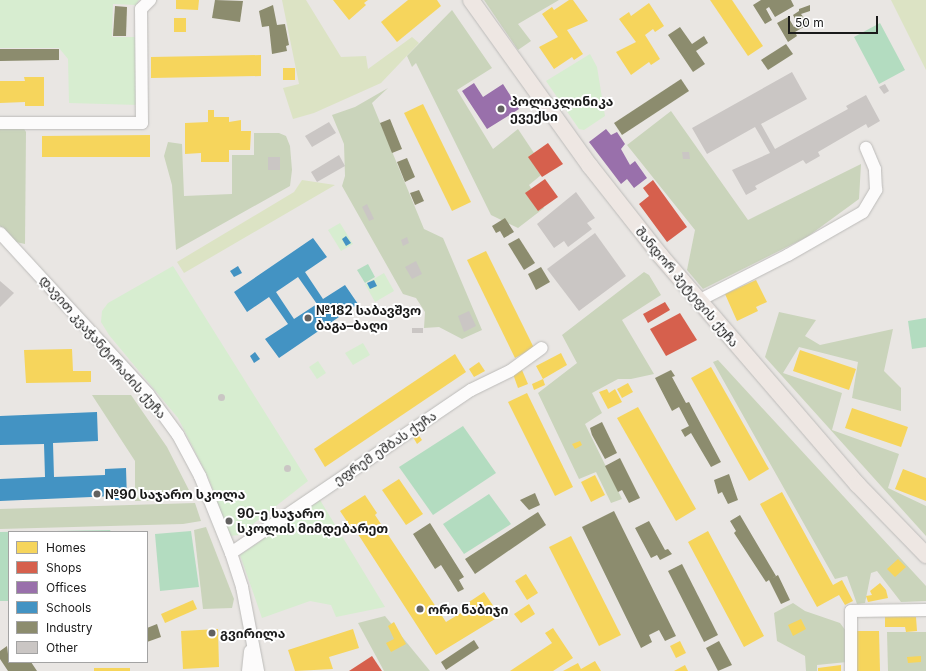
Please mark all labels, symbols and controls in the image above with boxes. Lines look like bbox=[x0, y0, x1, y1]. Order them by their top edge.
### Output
scale bar bbox=[790, 8, 880, 34]
text: 50 m bbox=[795, 15, 824, 30]
place label: პოლიკლინიკა ევექსი bbox=[510, 94, 613, 125]
marker: პოლიკლინიკა ევექსი bbox=[495, 103, 507, 115]
street label: შანდორ პეტეფის ქუჩა bbox=[632, 224, 742, 350]
street label: დავით კვაჭანტირაძის ქუჩა bbox=[37, 272, 169, 422]
place label: №182 საბავშვო ბაგა–ბაღი bbox=[316, 303, 421, 334]
marker: №182 საბავშვო ბაგა–ბაღი bbox=[303, 313, 313, 323]
street label: ეფრემ ეშბას ქუჩა bbox=[331, 408, 439, 488]
place label: №90 საჯარო სკოლა bbox=[105, 486, 245, 502]
marker: №90 საჯარო სკოლა bbox=[92, 489, 102, 499]
place label: 90-ე საჯარო სკოლის მიმდებარეთ bbox=[237, 506, 388, 537]
marker: 90-ე საჯარო სკოლის მიმდებარეთ bbox=[224, 516, 234, 526]
legend bbox=[8, 531, 148, 663]
text: Homes bbox=[46, 540, 86, 555]
text: Shops bbox=[46, 560, 82, 575]
text: Offices bbox=[46, 580, 87, 595]
text: Schools bbox=[46, 600, 91, 615]
place label: ორი ნაბიჯი bbox=[428, 601, 508, 617]
marker: ორი ნაბიჯი bbox=[415, 604, 425, 614]
text: Industry bbox=[46, 620, 92, 635]
place label: გვირილა bbox=[220, 625, 285, 641]
marker: გვირილა bbox=[207, 628, 217, 638]
text: Other bbox=[46, 640, 78, 655]

